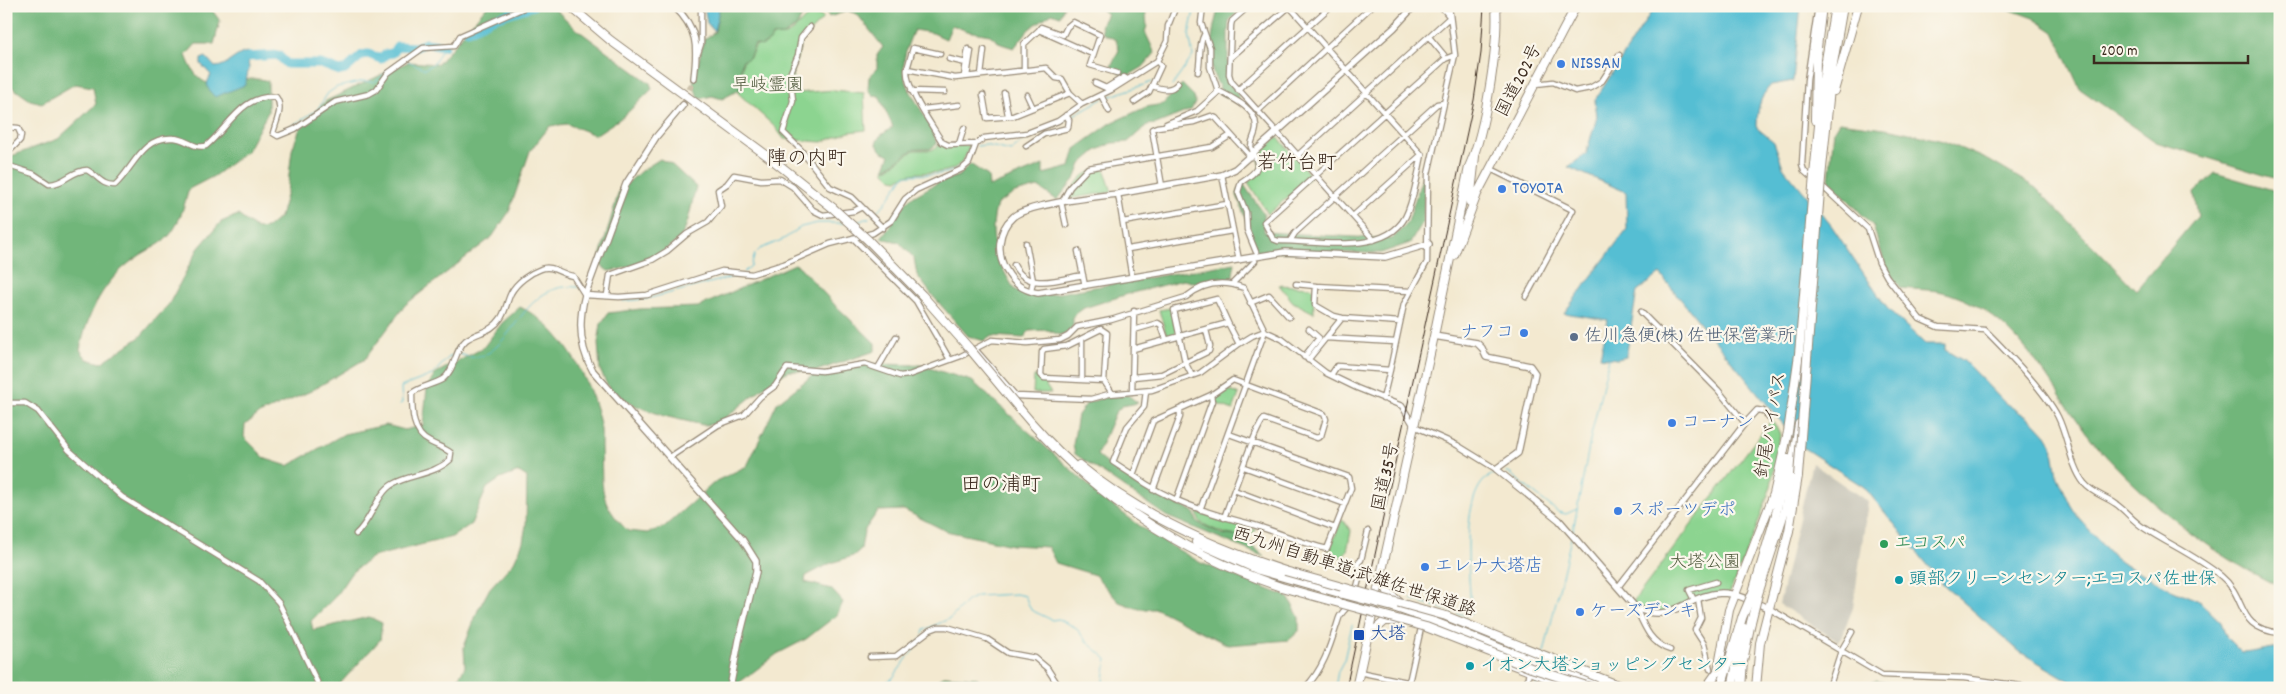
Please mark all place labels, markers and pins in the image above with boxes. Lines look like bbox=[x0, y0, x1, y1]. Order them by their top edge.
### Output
place label: NISSAN bbox=[1571, 52, 1620, 77]
marker: NISSAN bbox=[1555, 58, 1567, 70]
place label: TOYOTA bbox=[1512, 177, 1564, 202]
marker: TOYOTA bbox=[1496, 183, 1508, 195]
place label: ナフコ bbox=[1460, 321, 1514, 346]
place label: 佐川急便(株) 佐世保営業所 bbox=[1584, 325, 1795, 350]
marker: ナフコ bbox=[1518, 327, 1530, 339]
marker: 佐川急便(株) 佐世保営業所 bbox=[1568, 331, 1580, 343]
place label: コーナン bbox=[1682, 411, 1754, 436]
marker: コーナン bbox=[1666, 417, 1678, 429]
place label: スポーツデポ bbox=[1628, 499, 1736, 524]
marker: スポーツデポ bbox=[1612, 505, 1624, 517]
place label: エコスパ bbox=[1894, 532, 1966, 557]
marker: エコスパ bbox=[1878, 538, 1890, 550]
place label: エレナ大塔店 bbox=[1435, 555, 1543, 580]
marker: エレナ大塔店 bbox=[1419, 561, 1431, 573]
place label: 頭部クリーンセンター;エコスパ佐世保 bbox=[1909, 568, 2216, 593]
marker: 頭部クリーンセンター;エコスパ佐世保 bbox=[1893, 574, 1905, 586]
place label: ケーズデンキ bbox=[1590, 600, 1697, 625]
marker: ケーズデンキ bbox=[1574, 606, 1586, 618]
place label: 大塔 bbox=[1370, 623, 1406, 648]
marker: 大塔 bbox=[1352, 628, 1366, 642]
place label: イオン大塔ショッピングセンター bbox=[1480, 654, 1748, 679]
marker: イオン大塔ショッピングセンター bbox=[1464, 660, 1476, 672]

